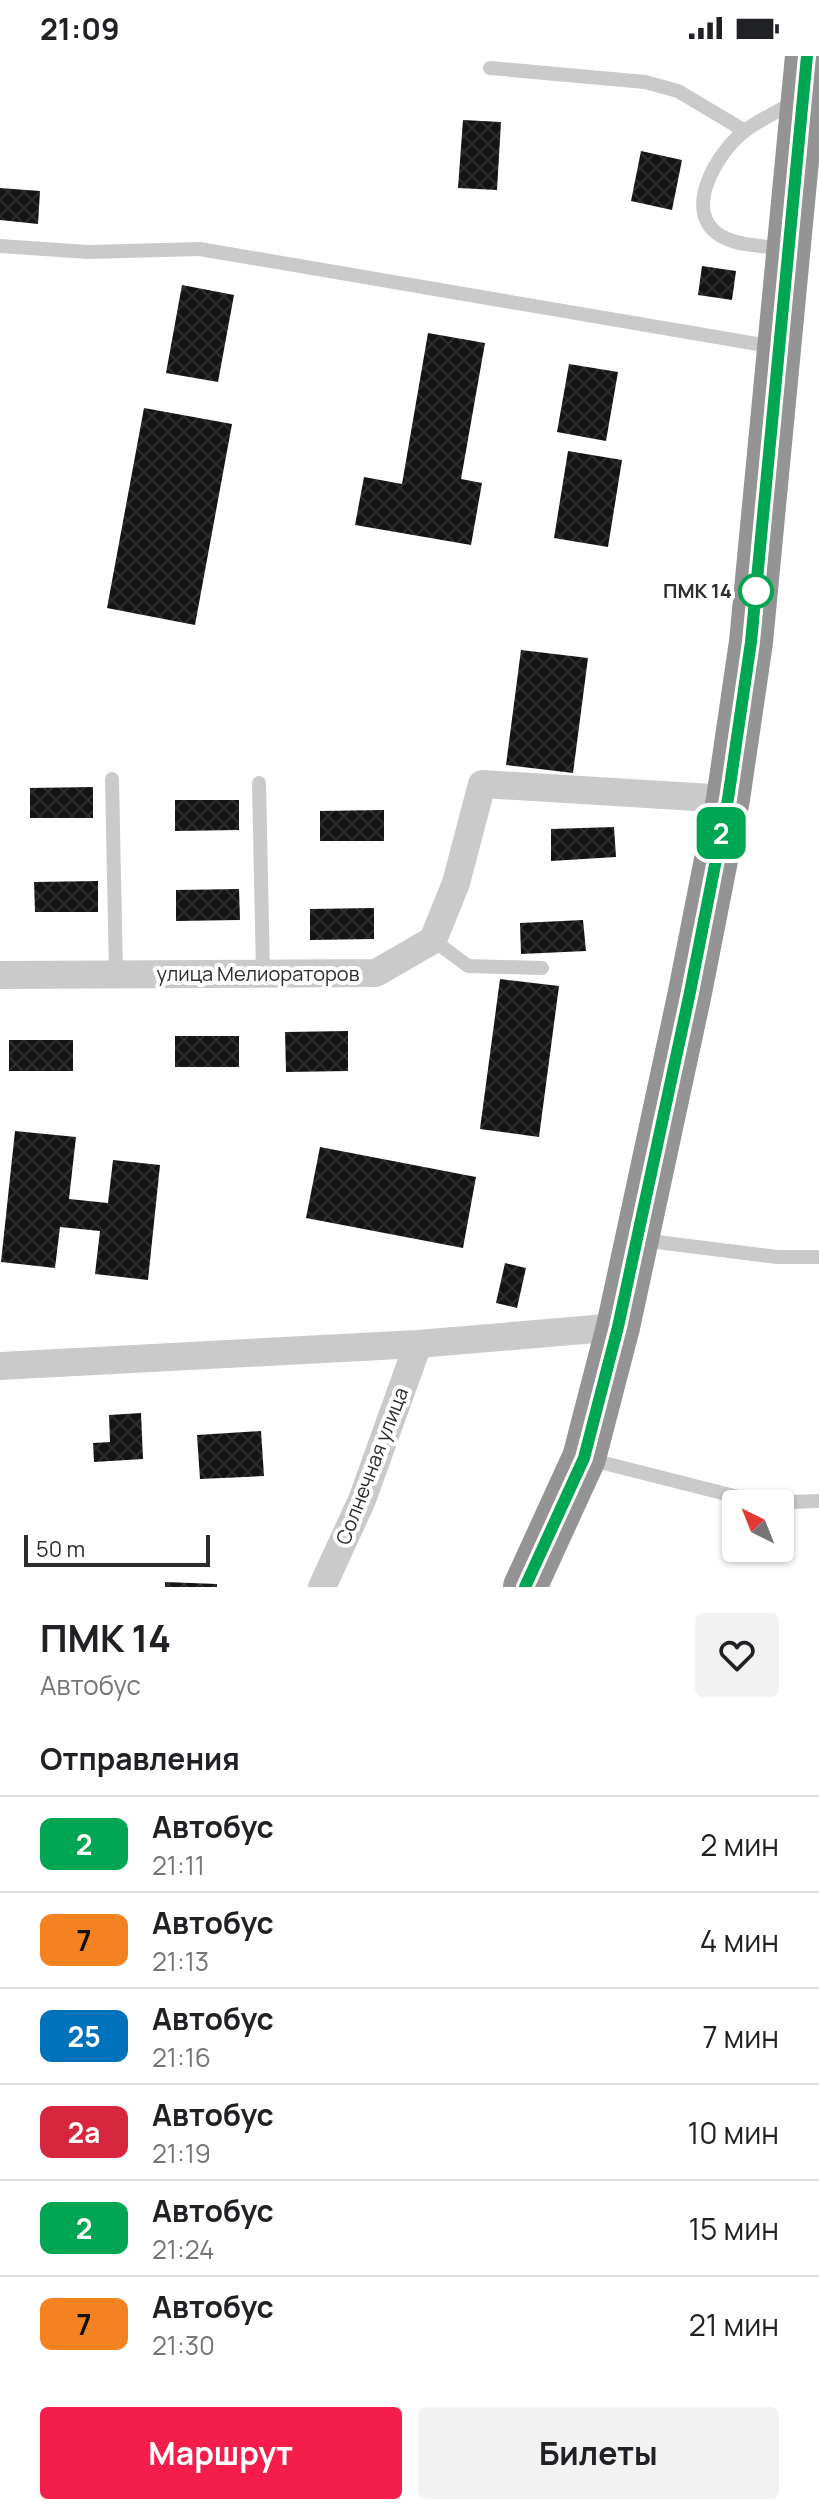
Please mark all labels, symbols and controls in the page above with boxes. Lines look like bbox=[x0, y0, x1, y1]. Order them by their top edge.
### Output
text: 21:09 bbox=[40, 8, 120, 49]
marker: ПМК 14 bbox=[739, 574, 773, 608]
place label: ПМК 14 bbox=[663, 577, 732, 604]
line badge: 2 bbox=[695, 807, 747, 859]
text: 2 bbox=[713, 814, 729, 852]
street label: улица Мелиораторов bbox=[157, 960, 360, 987]
street label: Солнечная улица bbox=[329, 1383, 414, 1548]
north arrow bbox=[722, 1490, 794, 1562]
map controls bbox=[722, 1490, 794, 1562]
scale bar bbox=[24, 1531, 210, 1567]
text: 50 m bbox=[36, 1534, 85, 1564]
text: ПМК 14 bbox=[40, 1611, 171, 1663]
button: heart bbox=[695, 1613, 779, 1697]
text: Автобус bbox=[40, 1667, 141, 1703]
text: Отправления bbox=[40, 1738, 240, 1779]
text: Автобус bbox=[152, 1806, 274, 1847]
text: 2 мин bbox=[700, 1824, 779, 1865]
text: 2 bbox=[76, 1825, 92, 1863]
text: 21:11 bbox=[152, 1847, 205, 1883]
text: Автобус bbox=[152, 1902, 274, 1943]
text: 4 мин bbox=[700, 1920, 779, 1961]
text: 7 bbox=[77, 1921, 91, 1959]
text: 21:13 bbox=[152, 1943, 209, 1979]
text: Автобус bbox=[152, 1998, 274, 2039]
text: 7 мин bbox=[702, 2016, 779, 2057]
text: 25 bbox=[67, 2017, 101, 2055]
text: 21:16 bbox=[152, 2039, 211, 2075]
text: Автобус bbox=[152, 2094, 274, 2135]
text: 10 мин bbox=[687, 2112, 779, 2153]
text: 2а bbox=[68, 2113, 100, 2151]
text: 21:19 bbox=[152, 2135, 211, 2171]
text: Автобус bbox=[152, 2190, 274, 2231]
text: 15 мин bbox=[688, 2208, 779, 2249]
text: 2 bbox=[76, 2209, 92, 2247]
text: 21:24 bbox=[152, 2231, 214, 2267]
text: Автобус bbox=[152, 2286, 274, 2327]
text: 21 мин bbox=[689, 2304, 779, 2345]
text: 7 bbox=[77, 2305, 91, 2343]
text: 21:30 bbox=[152, 2327, 215, 2363]
button: Маршрут bbox=[40, 2407, 402, 2499]
button: Билеты bbox=[418, 2407, 779, 2499]

